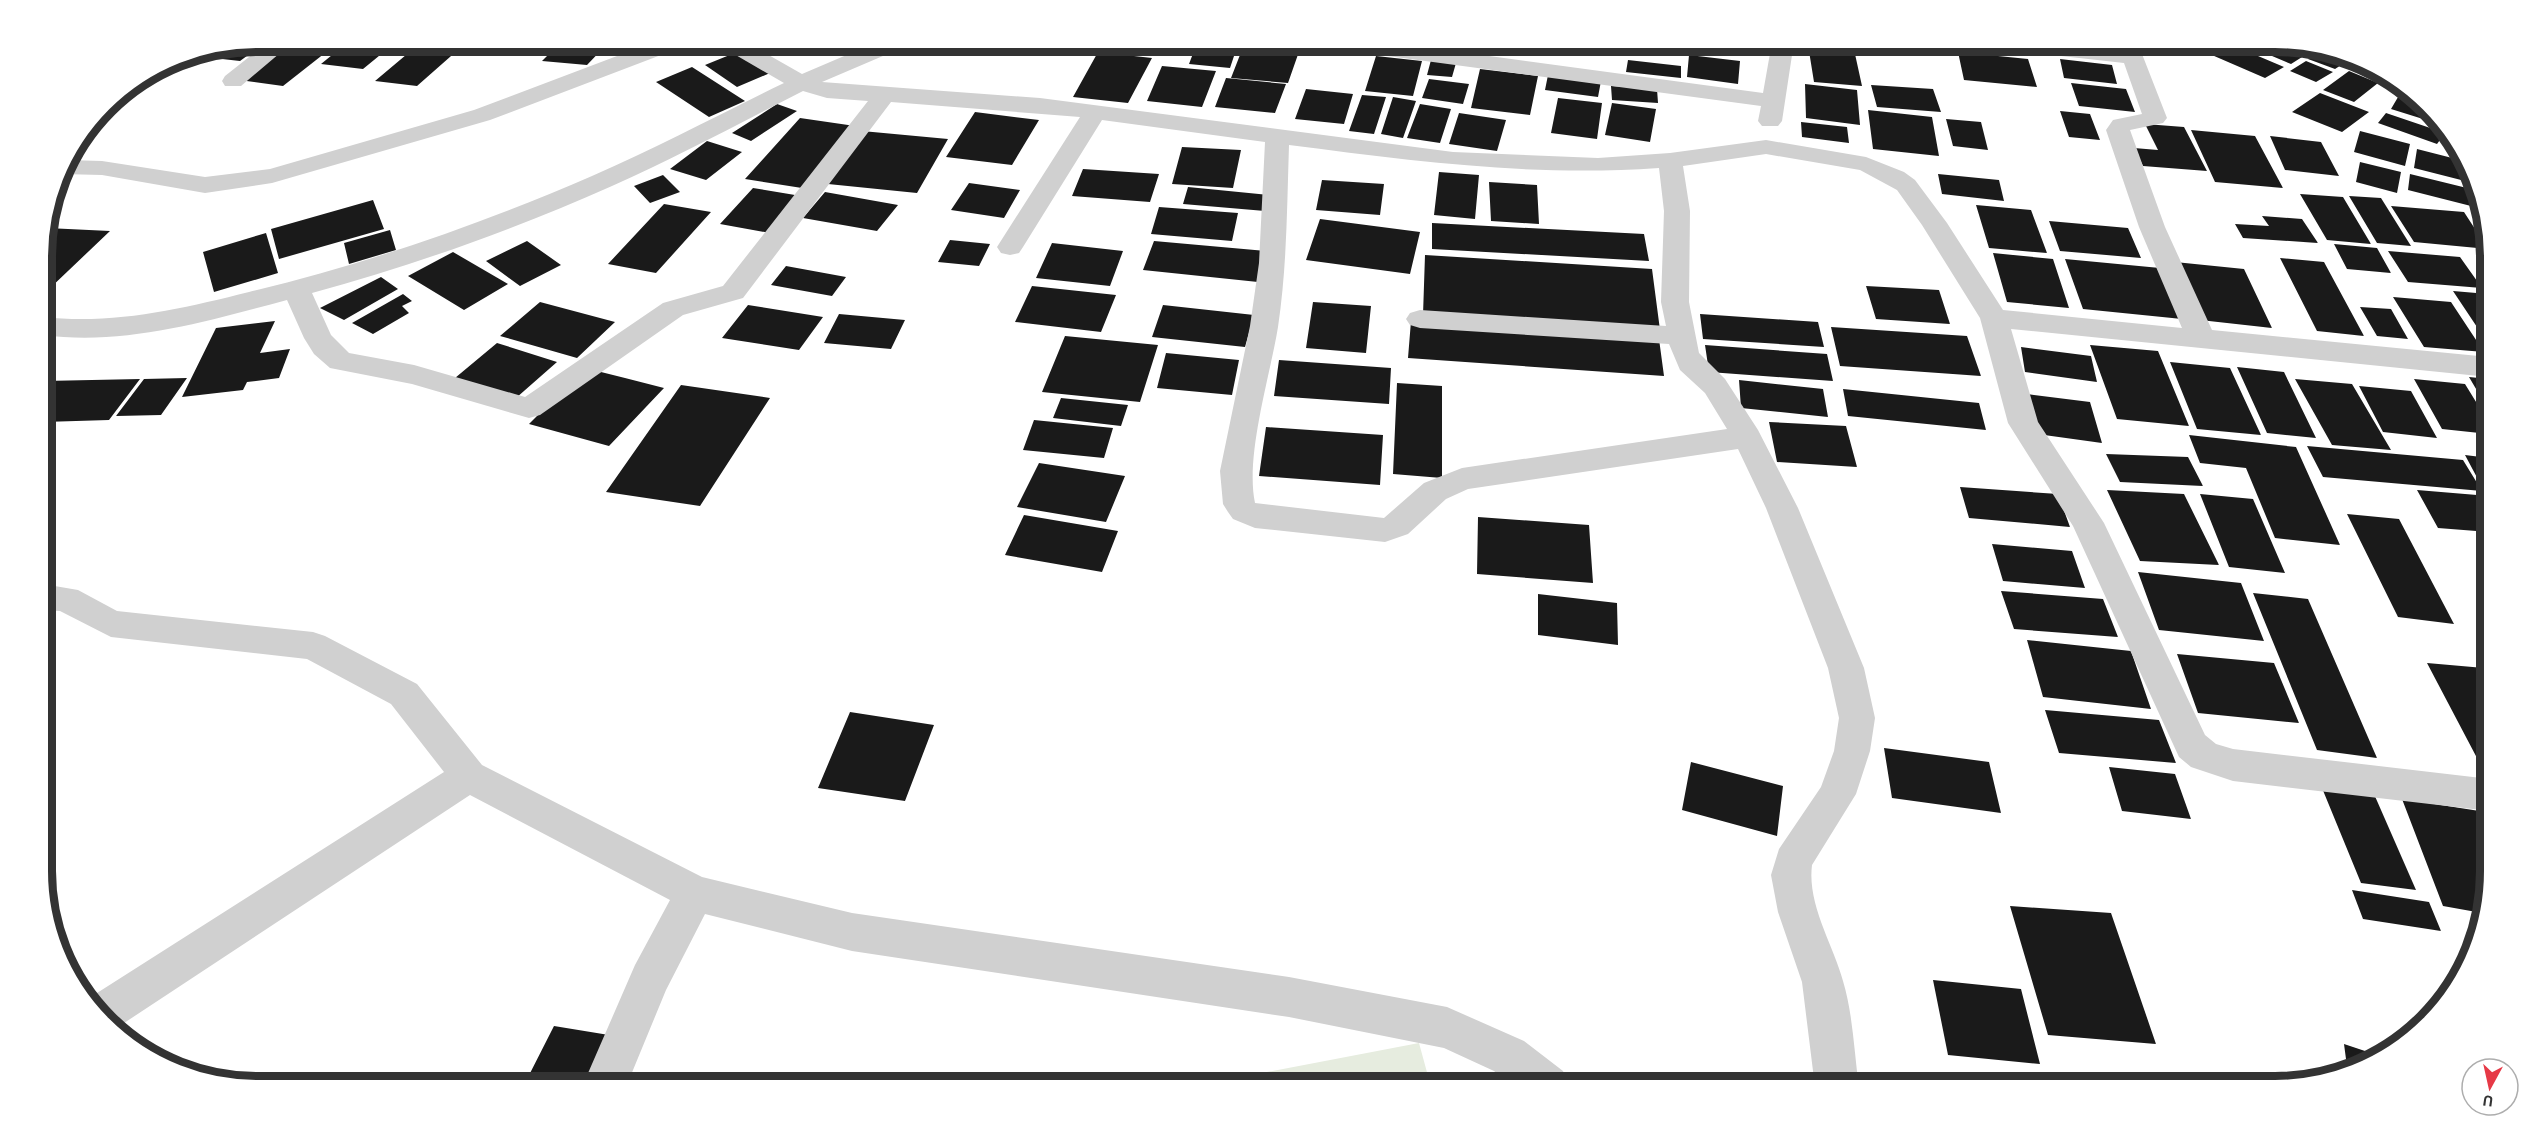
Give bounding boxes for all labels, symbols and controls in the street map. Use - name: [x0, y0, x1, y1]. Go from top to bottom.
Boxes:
- north arrow: [2460, 1057, 2520, 1117]
- text: U: [2482, 1092, 2494, 1109]

